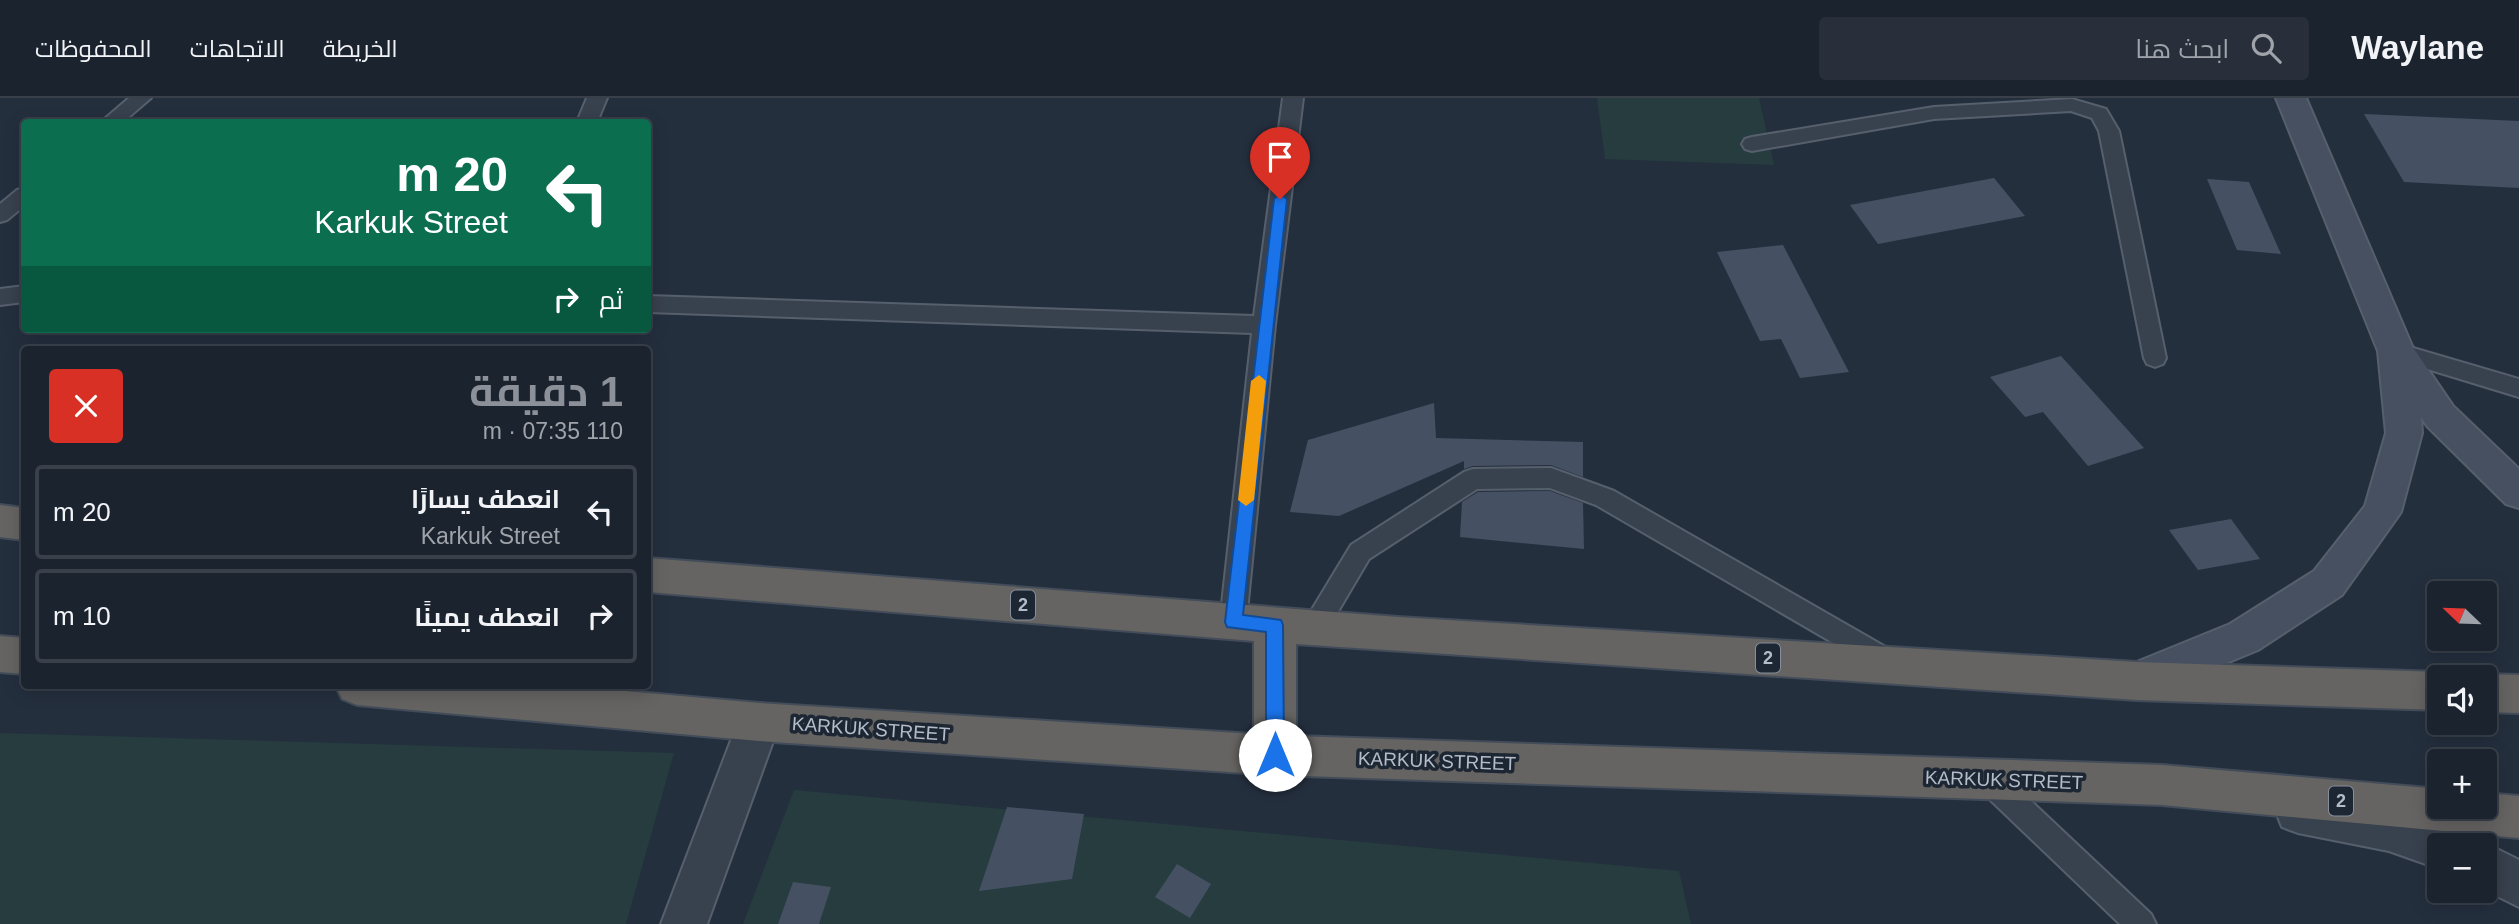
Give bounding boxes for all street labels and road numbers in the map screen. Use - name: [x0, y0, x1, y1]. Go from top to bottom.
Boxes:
- road number: 2: [1011, 590, 1035, 620]
- road number: 2: [1756, 644, 1780, 672]
- street label: KARKUK STREET: [791, 713, 951, 745]
- street label: KARKUK STREET: [1357, 748, 1517, 774]
- street label: KARKUK STREET: [1924, 767, 2084, 793]
- road number: 2: [2329, 786, 2353, 816]

